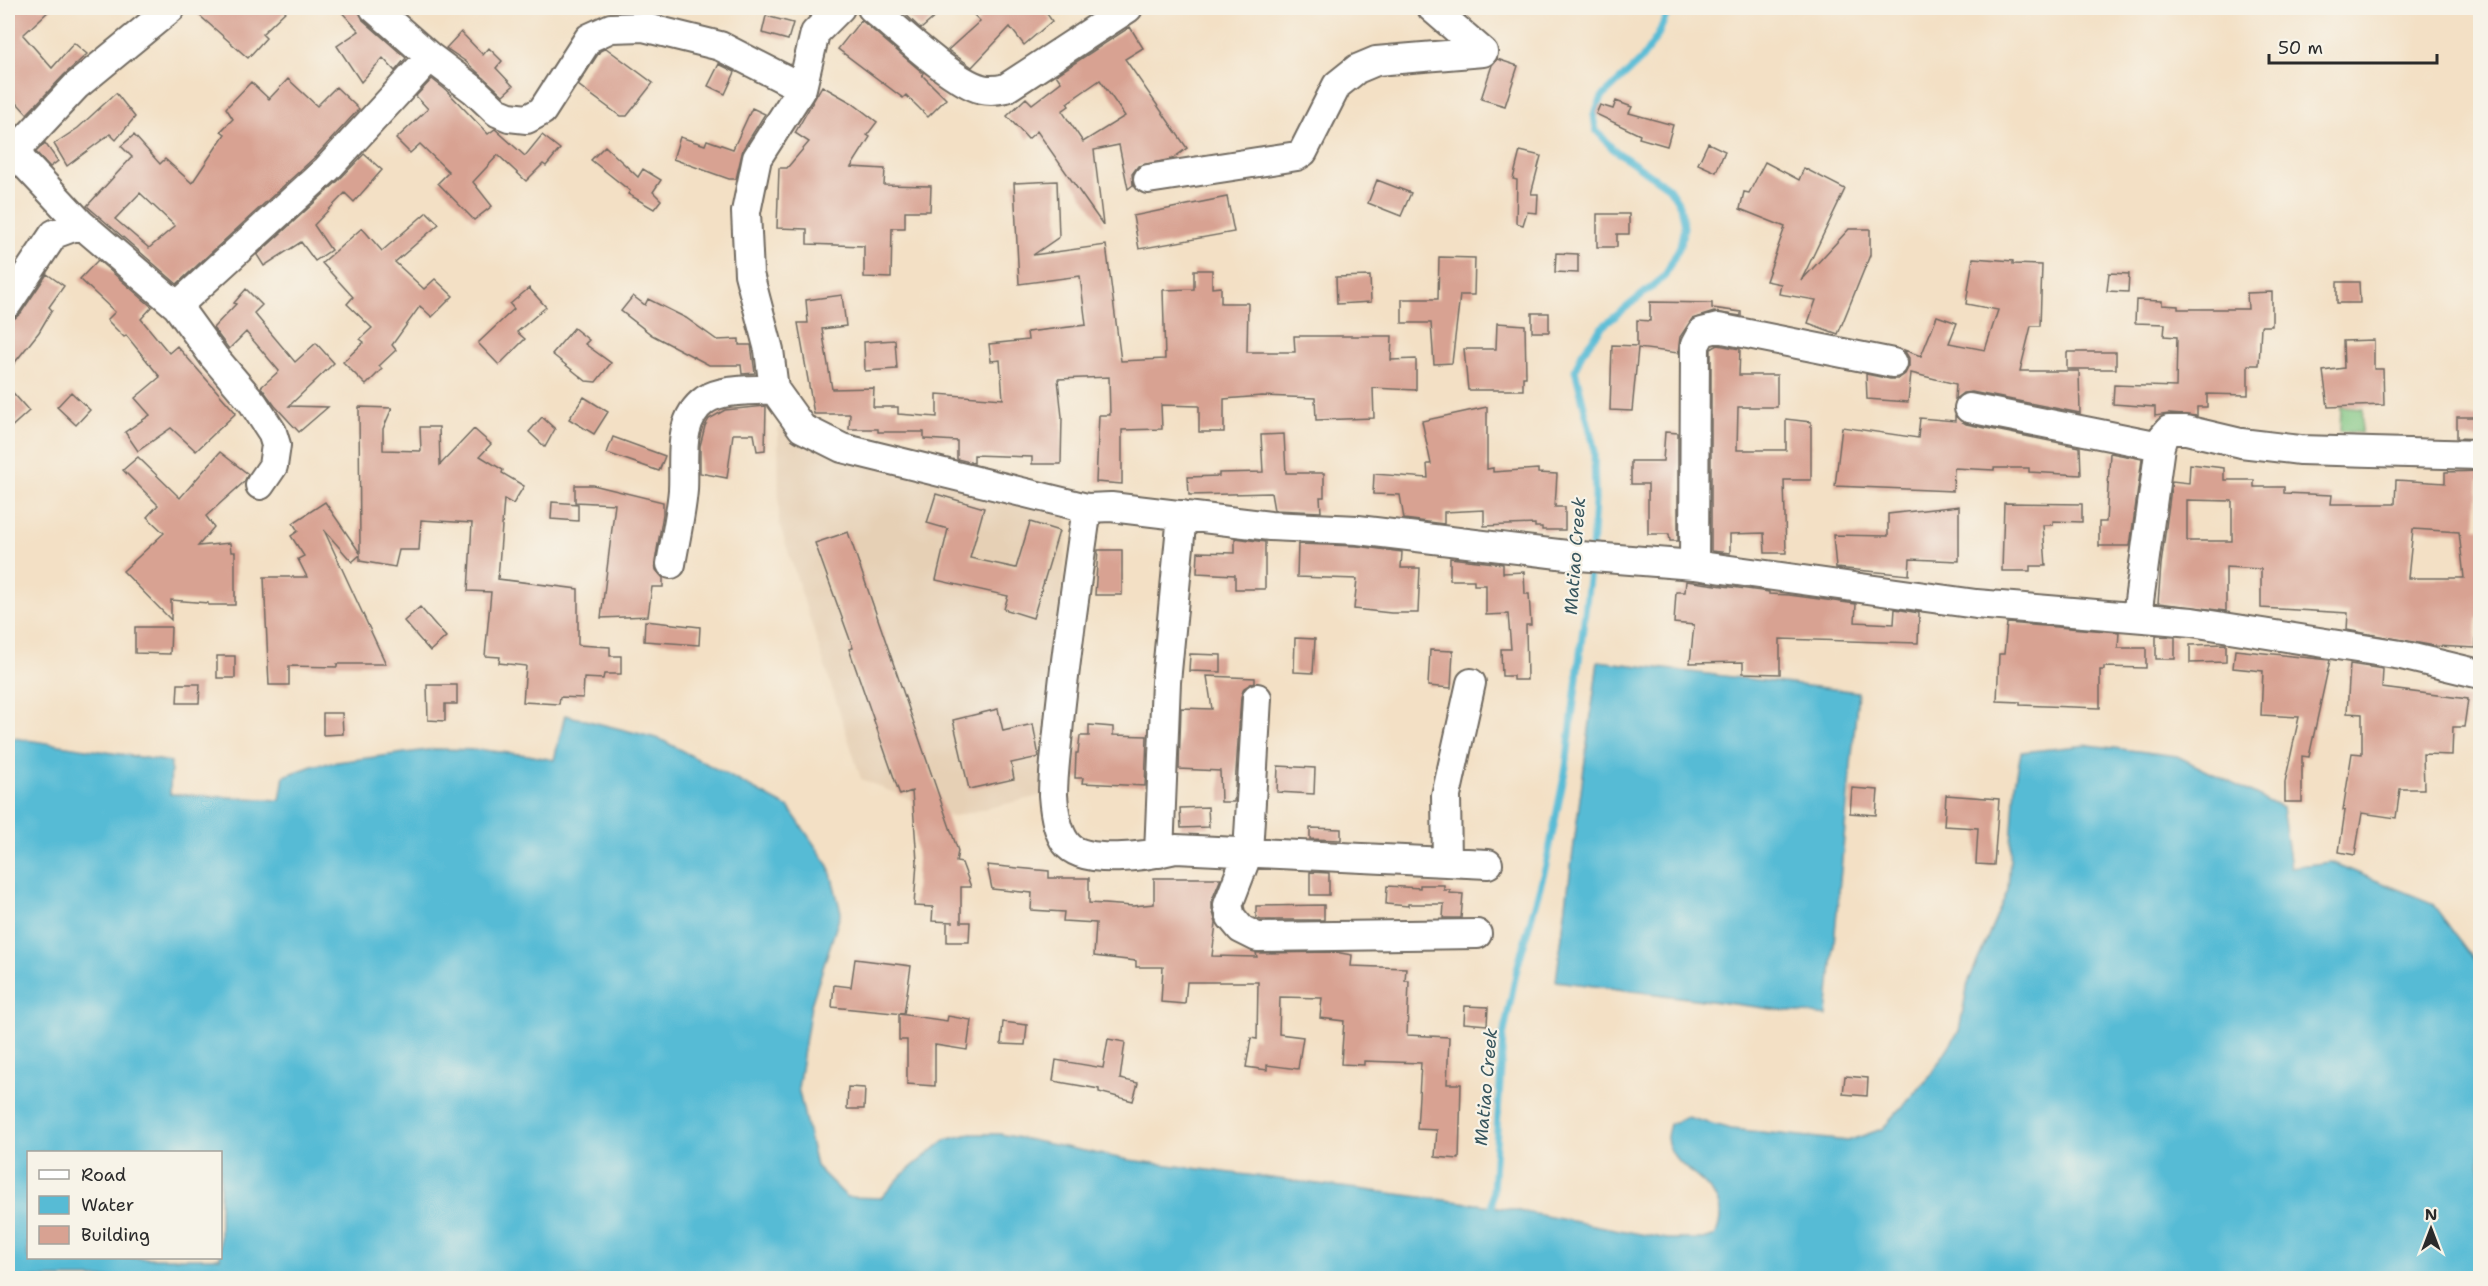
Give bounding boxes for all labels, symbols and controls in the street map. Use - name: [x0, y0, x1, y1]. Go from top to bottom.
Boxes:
- scale bar: [2269, 27, 2437, 65]
- text: 50 m: [2278, 36, 2323, 60]
- water label: Matiao Creek: [1559, 496, 1591, 616]
- water label: Matiao Creek: [1469, 1026, 1503, 1147]
- legend: [27, 1151, 222, 1259]
- text: Road: [81, 1163, 126, 1187]
- text: Water: [81, 1193, 134, 1217]
- north arrow: [2401, 1199, 2461, 1259]
- text: N: [2425, 1204, 2437, 1225]
- text: Building: [81, 1223, 150, 1247]

